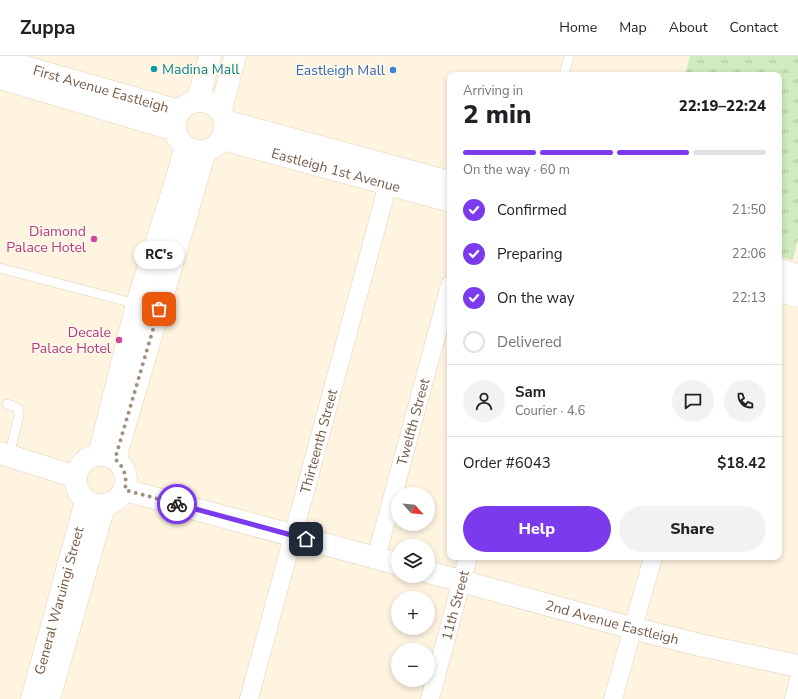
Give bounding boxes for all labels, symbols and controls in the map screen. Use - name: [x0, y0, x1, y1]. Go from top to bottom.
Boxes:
- text: Zuppa: [20, 15, 76, 41]
- text: Home: [559, 18, 597, 37]
- text: Map: [619, 18, 647, 37]
- text: About: [669, 18, 708, 37]
- text: Contact: [730, 18, 778, 37]
- street label: First Avenue Eastleigh: [31, 60, 171, 117]
- place label: Madina Mall: [162, 60, 240, 79]
- place label: Eastleigh Mall: [296, 61, 386, 80]
- marker: Madina Mall: [149, 64, 159, 74]
- marker: Eastleigh Mall: [388, 65, 398, 75]
- text: Arriving in: [463, 82, 523, 100]
- text: 22:19–22:24: [679, 96, 766, 116]
- text: 2 min: [463, 97, 531, 132]
- street label: Eastleigh 1st Avenue: [269, 143, 402, 197]
- text: On the way · 60 m: [463, 161, 570, 179]
- icon: check: [463, 199, 485, 221]
- text: Confirmed: [497, 200, 567, 220]
- text: 21:50: [732, 201, 766, 219]
- place label: Diamond Palace Hotel: [6, 222, 87, 257]
- marker: Diamond Palace Hotel: [89, 234, 99, 244]
- callout: RC's: [134, 241, 184, 269]
- icon: check: [463, 243, 485, 265]
- text: Preparing: [497, 244, 562, 264]
- text: 22:06: [732, 245, 766, 263]
- text: RC's: [145, 246, 173, 264]
- icon: check: [463, 287, 485, 309]
- text: On the way: [497, 288, 575, 308]
- text: 22:13: [732, 289, 766, 307]
- pin: [142, 292, 176, 326]
- icon: bag: [148, 298, 170, 320]
- place label: Decale Palace Hotel: [31, 323, 112, 358]
- text: Delivered: [497, 332, 562, 352]
- marker: Decale Palace Hotel: [114, 335, 124, 345]
- street label: Twelfth Street: [392, 376, 434, 468]
- button: person: [463, 380, 505, 422]
- button: chat: [672, 380, 714, 422]
- button: phone: [724, 380, 766, 422]
- text: Sam: [515, 382, 546, 402]
- street label: Thirteenth Street: [295, 387, 342, 496]
- text: Courier · 4.6: [515, 402, 585, 420]
- text: Order #6043: [463, 453, 551, 473]
- text: $18.42: [717, 453, 766, 473]
- courier: [157, 484, 197, 524]
- north arrow: [391, 487, 435, 531]
- map controls: [391, 487, 435, 687]
- icon: bike: [166, 493, 188, 515]
- button: Help: [463, 506, 611, 552]
- button: Share: [619, 506, 766, 552]
- pin: [289, 522, 323, 556]
- street label: General Waruingi Street: [30, 524, 88, 677]
- icon: home: [295, 528, 317, 550]
- button: layers: [391, 539, 435, 583]
- street label: 11th Street: [437, 568, 474, 642]
- button: +: [391, 591, 435, 635]
- street label: 2nd Avenue Eastleigh: [543, 595, 681, 649]
- button: −: [391, 643, 435, 687]

